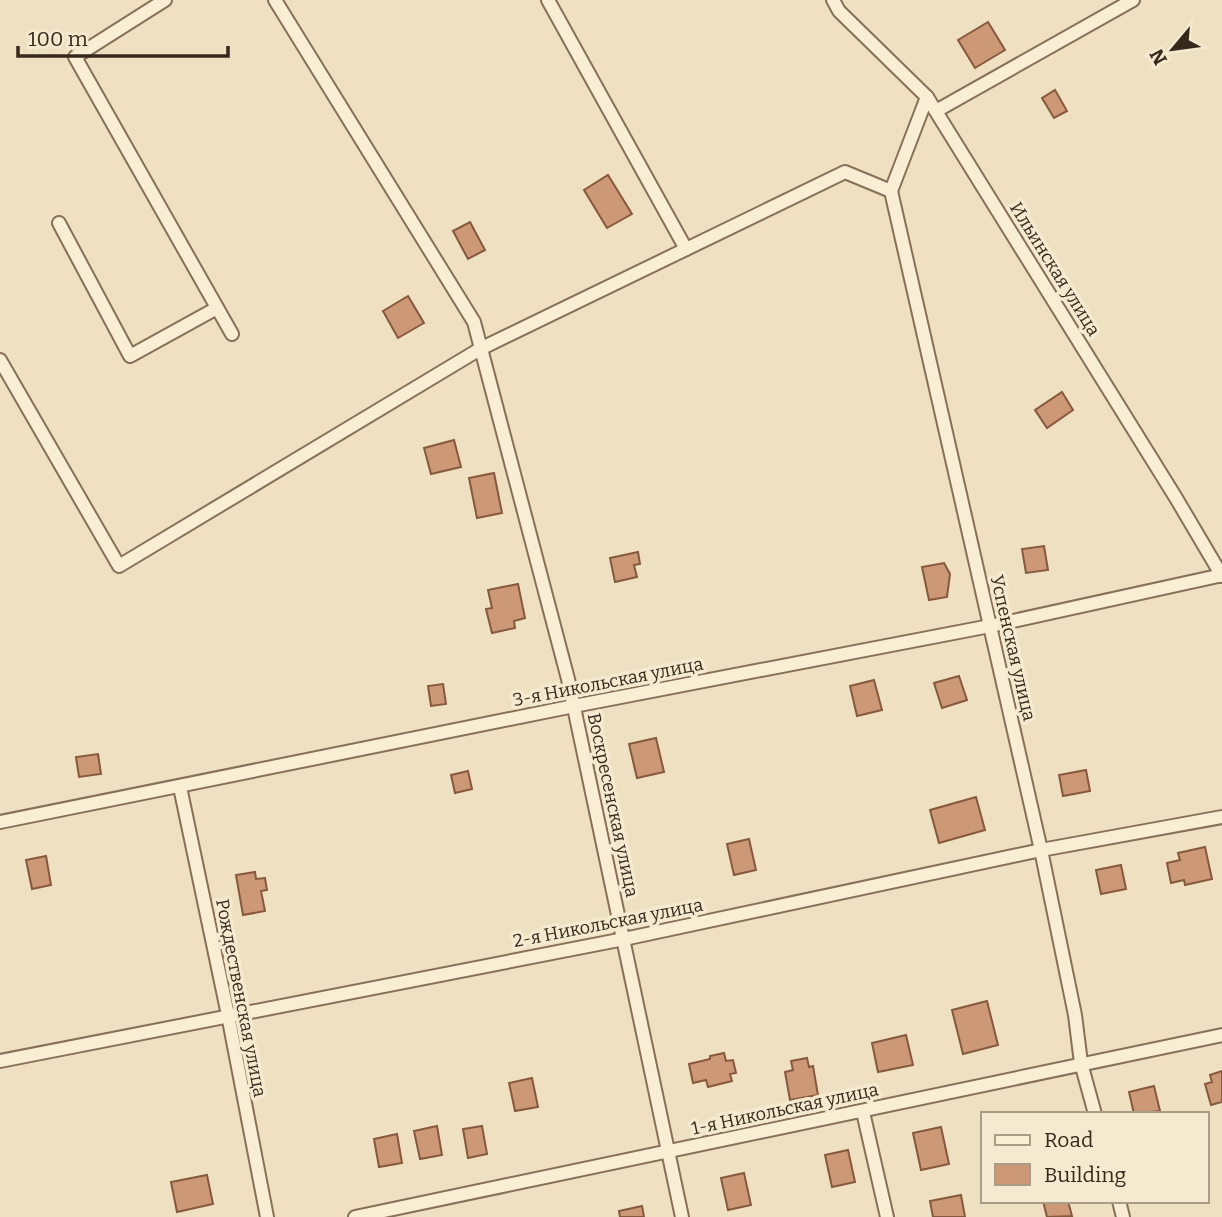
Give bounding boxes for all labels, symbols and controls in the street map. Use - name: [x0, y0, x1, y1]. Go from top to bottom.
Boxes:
- scale bar: [18, 14, 228, 58]
- north arrow: [1138, 14, 1208, 84]
- text: 100 m: [28, 26, 88, 52]
- text: N: [1145, 45, 1172, 69]
- street label: Ильинская улица: [1005, 198, 1105, 340]
- street label: Успенская улица: [986, 573, 1041, 723]
- street label: 3-я Никольская улица: [511, 653, 705, 711]
- street label: Воскресенская улица: [583, 711, 643, 899]
- street label: 2-я Никольская улица: [511, 894, 705, 952]
- street label: Рождественская улица: [211, 897, 271, 1099]
- street label: 1-я Никольская улица: [690, 1078, 881, 1140]
- legend: [981, 1112, 1208, 1203]
- text: Road: [1044, 1127, 1093, 1153]
- text: Building: [1044, 1162, 1127, 1188]

